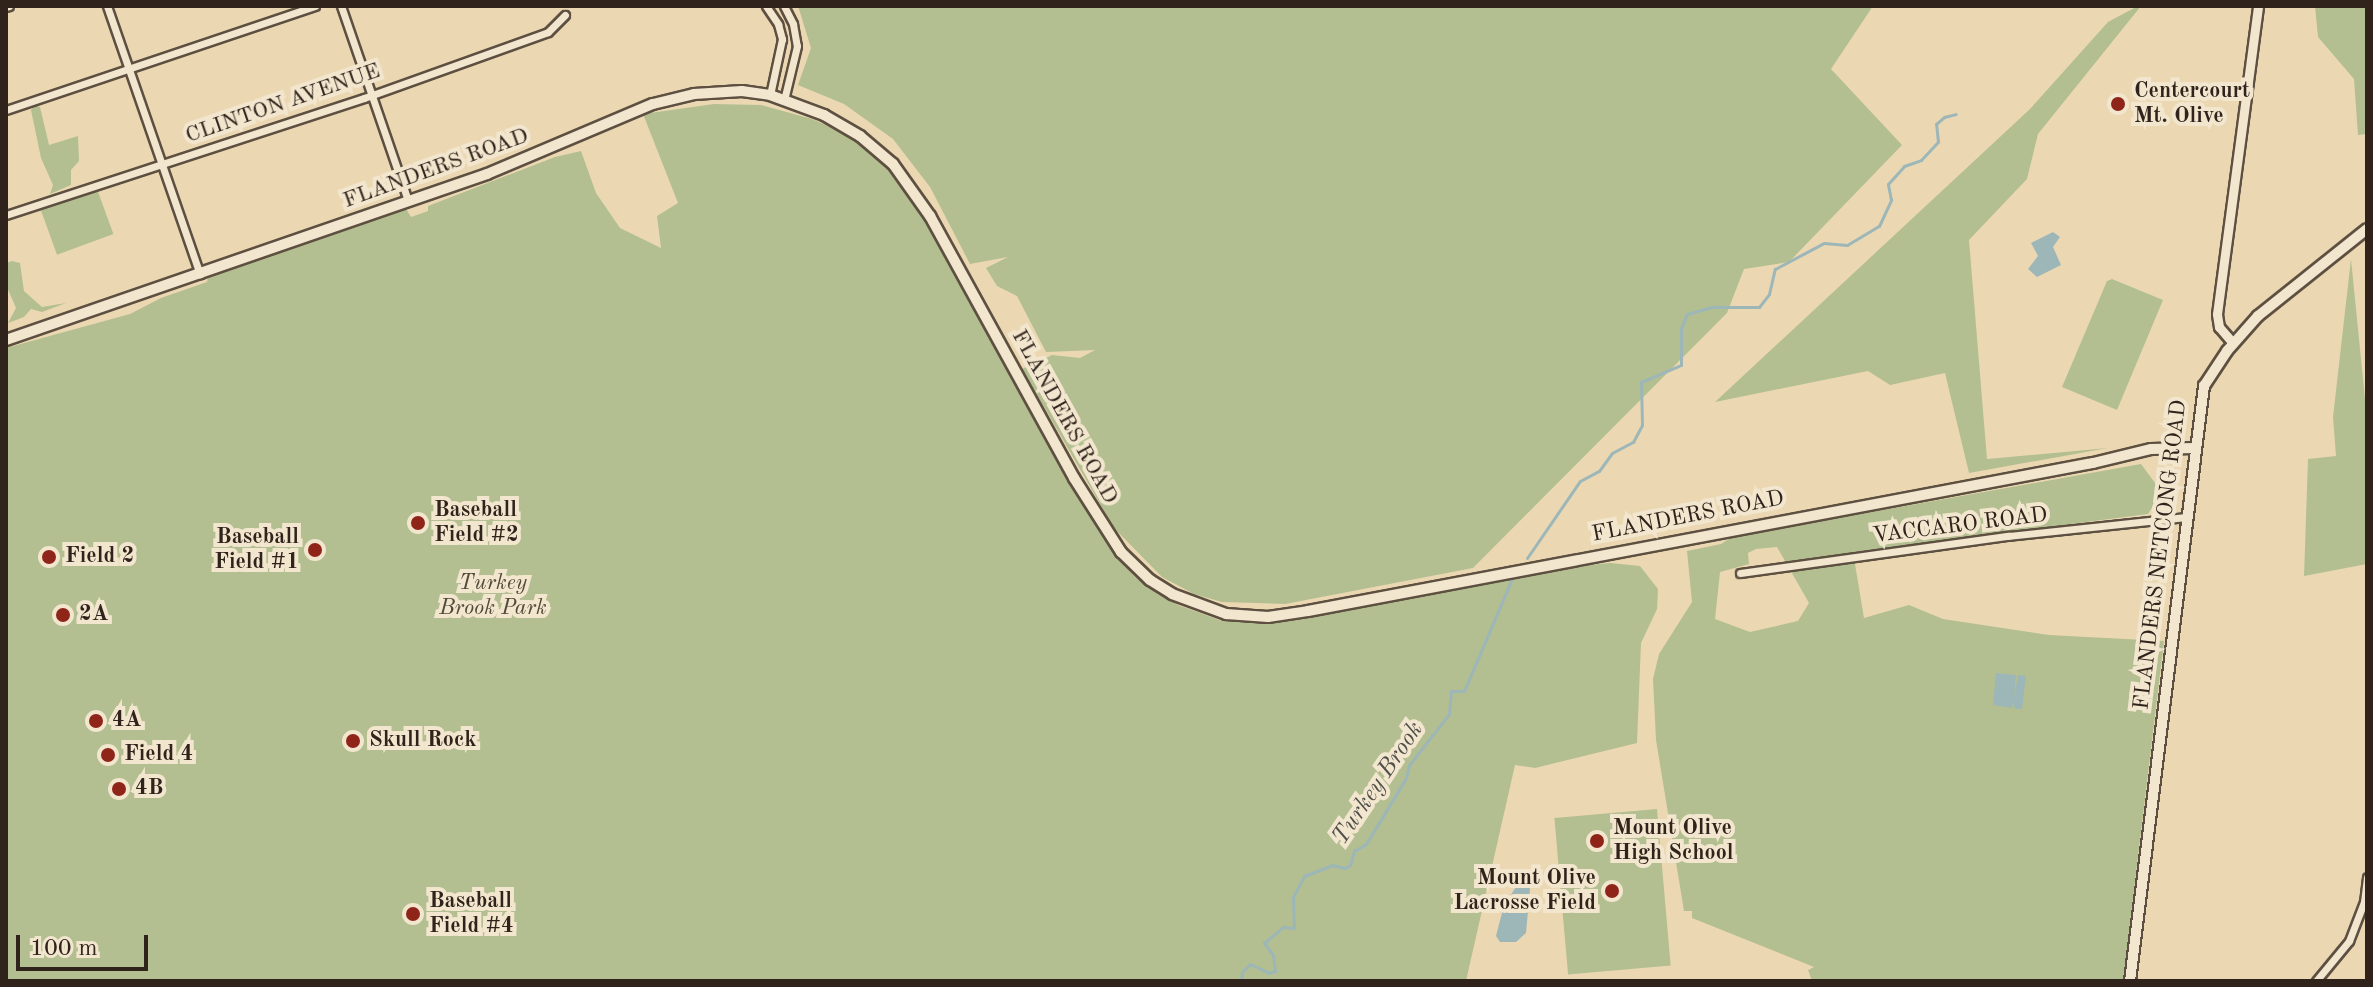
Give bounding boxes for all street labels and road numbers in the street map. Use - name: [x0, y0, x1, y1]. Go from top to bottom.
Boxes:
- street label: CLINTON AVENUE: [182, 58, 384, 150]
- street label: FLANDERS ROAD: [340, 123, 532, 215]
- street label: FLANDERS ROAD: [1005, 325, 1123, 509]
- street label: FLANDERS NETCONG ROAD: [2129, 399, 2193, 711]
- street label: FLANDERS ROAD: [1590, 485, 1786, 549]
- street label: VACCARO ROAD: [1871, 502, 2049, 550]

